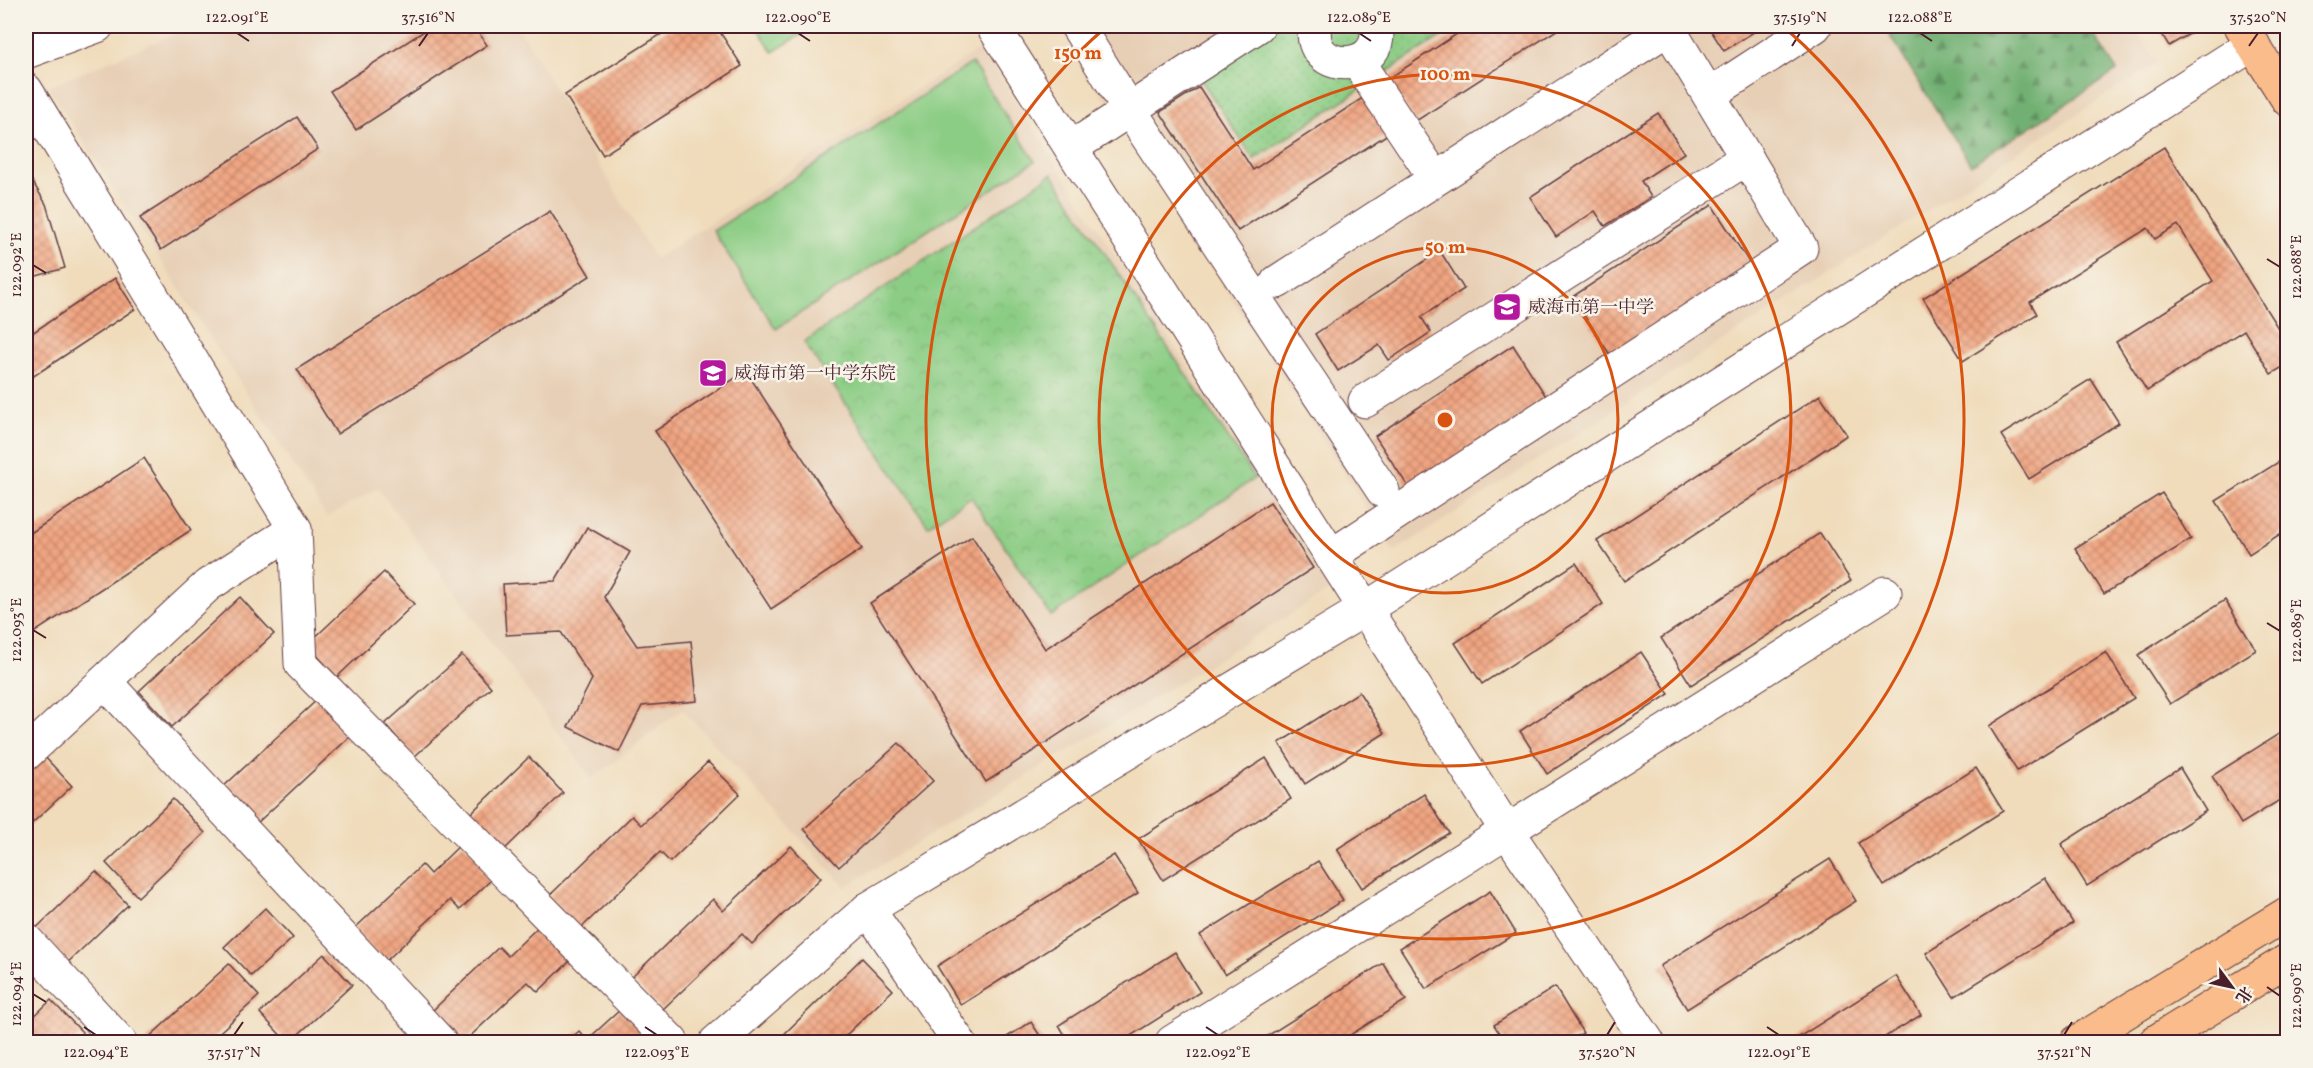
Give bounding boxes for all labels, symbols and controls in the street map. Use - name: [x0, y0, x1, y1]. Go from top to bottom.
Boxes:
- text: 122.091°E: [206, 8, 268, 29]
- text: 37.516°N: [401, 8, 455, 29]
- text: 122.090°E: [765, 8, 831, 29]
- text: 122.089°E: [1327, 8, 1391, 29]
- text: 37.519°N: [1773, 8, 1827, 29]
- text: 122.088°E: [1888, 8, 1952, 29]
- text: 37.520°N: [2229, 8, 2287, 29]
- text: 150 m: [1054, 42, 1102, 67]
- text: 100 m: [1420, 63, 1470, 88]
- text: 122.092°E: [7, 233, 28, 297]
- text: 122.088°E: [2287, 235, 2308, 299]
- text: 50 m: [1425, 236, 1465, 261]
- school or university icon: 威海市第一中学: [1491, 291, 1523, 323]
- place label: 威海市第一中学: [1528, 296, 1654, 321]
- school or university icon: 威海市第一中学东院: [697, 357, 729, 389]
- place label: 威海市第一中学东院: [734, 362, 896, 387]
- centre of rings: [1435, 410, 1455, 430]
- text: 122.093°E: [7, 598, 28, 662]
- text: 122.089°E: [2287, 599, 2308, 663]
- north arrow: [2202, 957, 2262, 1017]
- text: 122.094°E: [7, 961, 28, 1027]
- text: 122.090°E: [2287, 963, 2308, 1029]
- text: 北: [2229, 981, 2256, 1007]
- text: 122.094°E: [63, 1043, 129, 1064]
- text: 37.517°N: [207, 1043, 261, 1064]
- text: 122.093°E: [625, 1043, 689, 1064]
- text: 122.092°E: [1186, 1043, 1250, 1064]
- text: 37.520°N: [1578, 1043, 1636, 1064]
- text: 122.091°E: [1748, 1043, 1810, 1064]
- text: 37.521°N: [2037, 1043, 2091, 1064]

